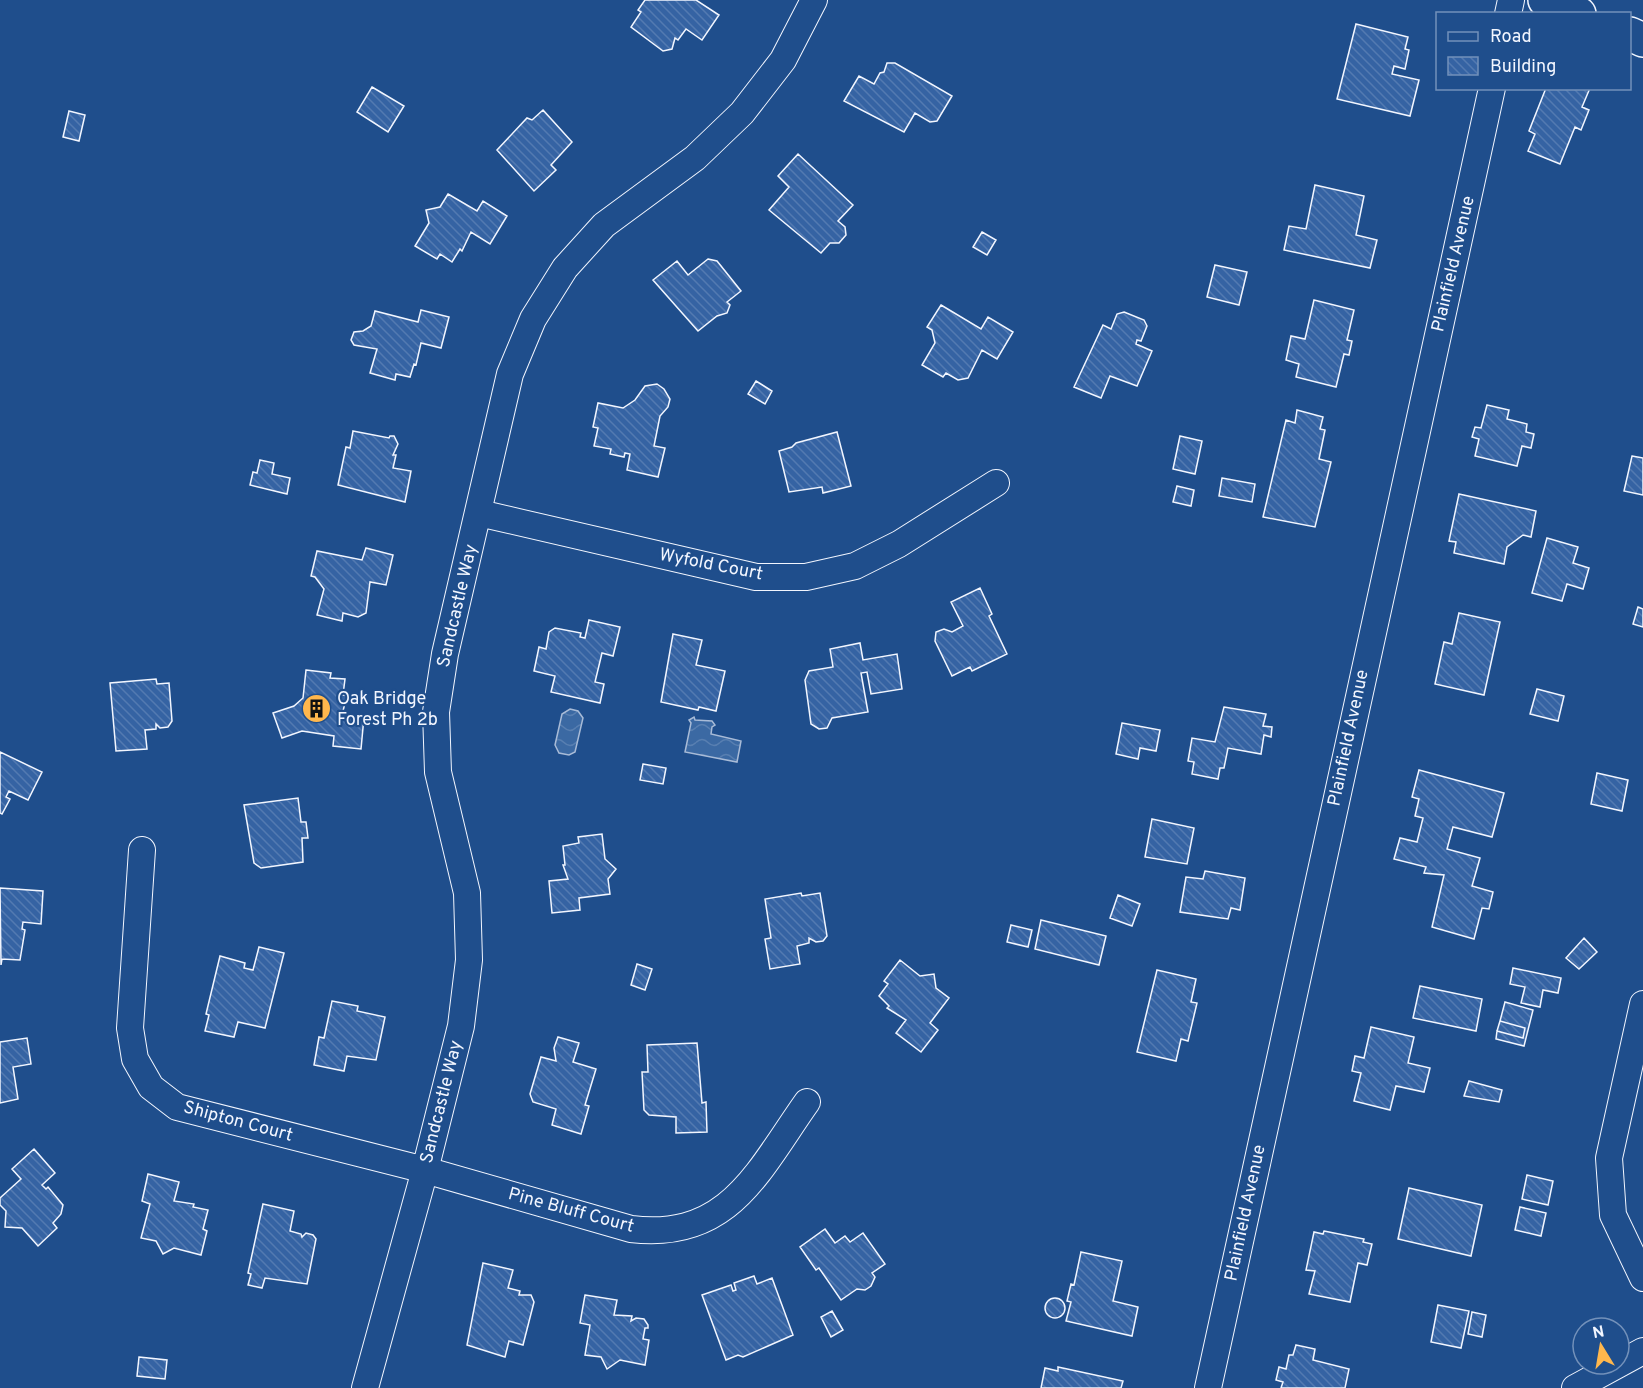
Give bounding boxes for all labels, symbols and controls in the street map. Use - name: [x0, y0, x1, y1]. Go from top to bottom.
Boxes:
- legend: [1436, 12, 1631, 90]
- text: Road: [1490, 26, 1532, 49]
- text: Building: [1490, 56, 1556, 79]
- street label: Plainfield Avenue: [1427, 194, 1481, 334]
- street label: Sandcastle Way: [433, 542, 483, 670]
- street label: Wyfold Court: [657, 544, 765, 586]
- street label: Plainfield Avenue: [1323, 668, 1375, 808]
- place label: Oak Bridge Forest Ph 2b: [337, 688, 438, 732]
- building icon: Oak Bridge Forest Ph 2b: [300, 693, 332, 725]
- street label: Sandcastle Way: [416, 1038, 468, 1166]
- street label: Shipton Court: [181, 1096, 295, 1148]
- street label: Plainfield Avenue: [1220, 1143, 1272, 1283]
- street label: Pine Bluff Court: [506, 1183, 636, 1239]
- north arrow: [1571, 1316, 1631, 1376]
- text: N: [1591, 1322, 1606, 1344]

